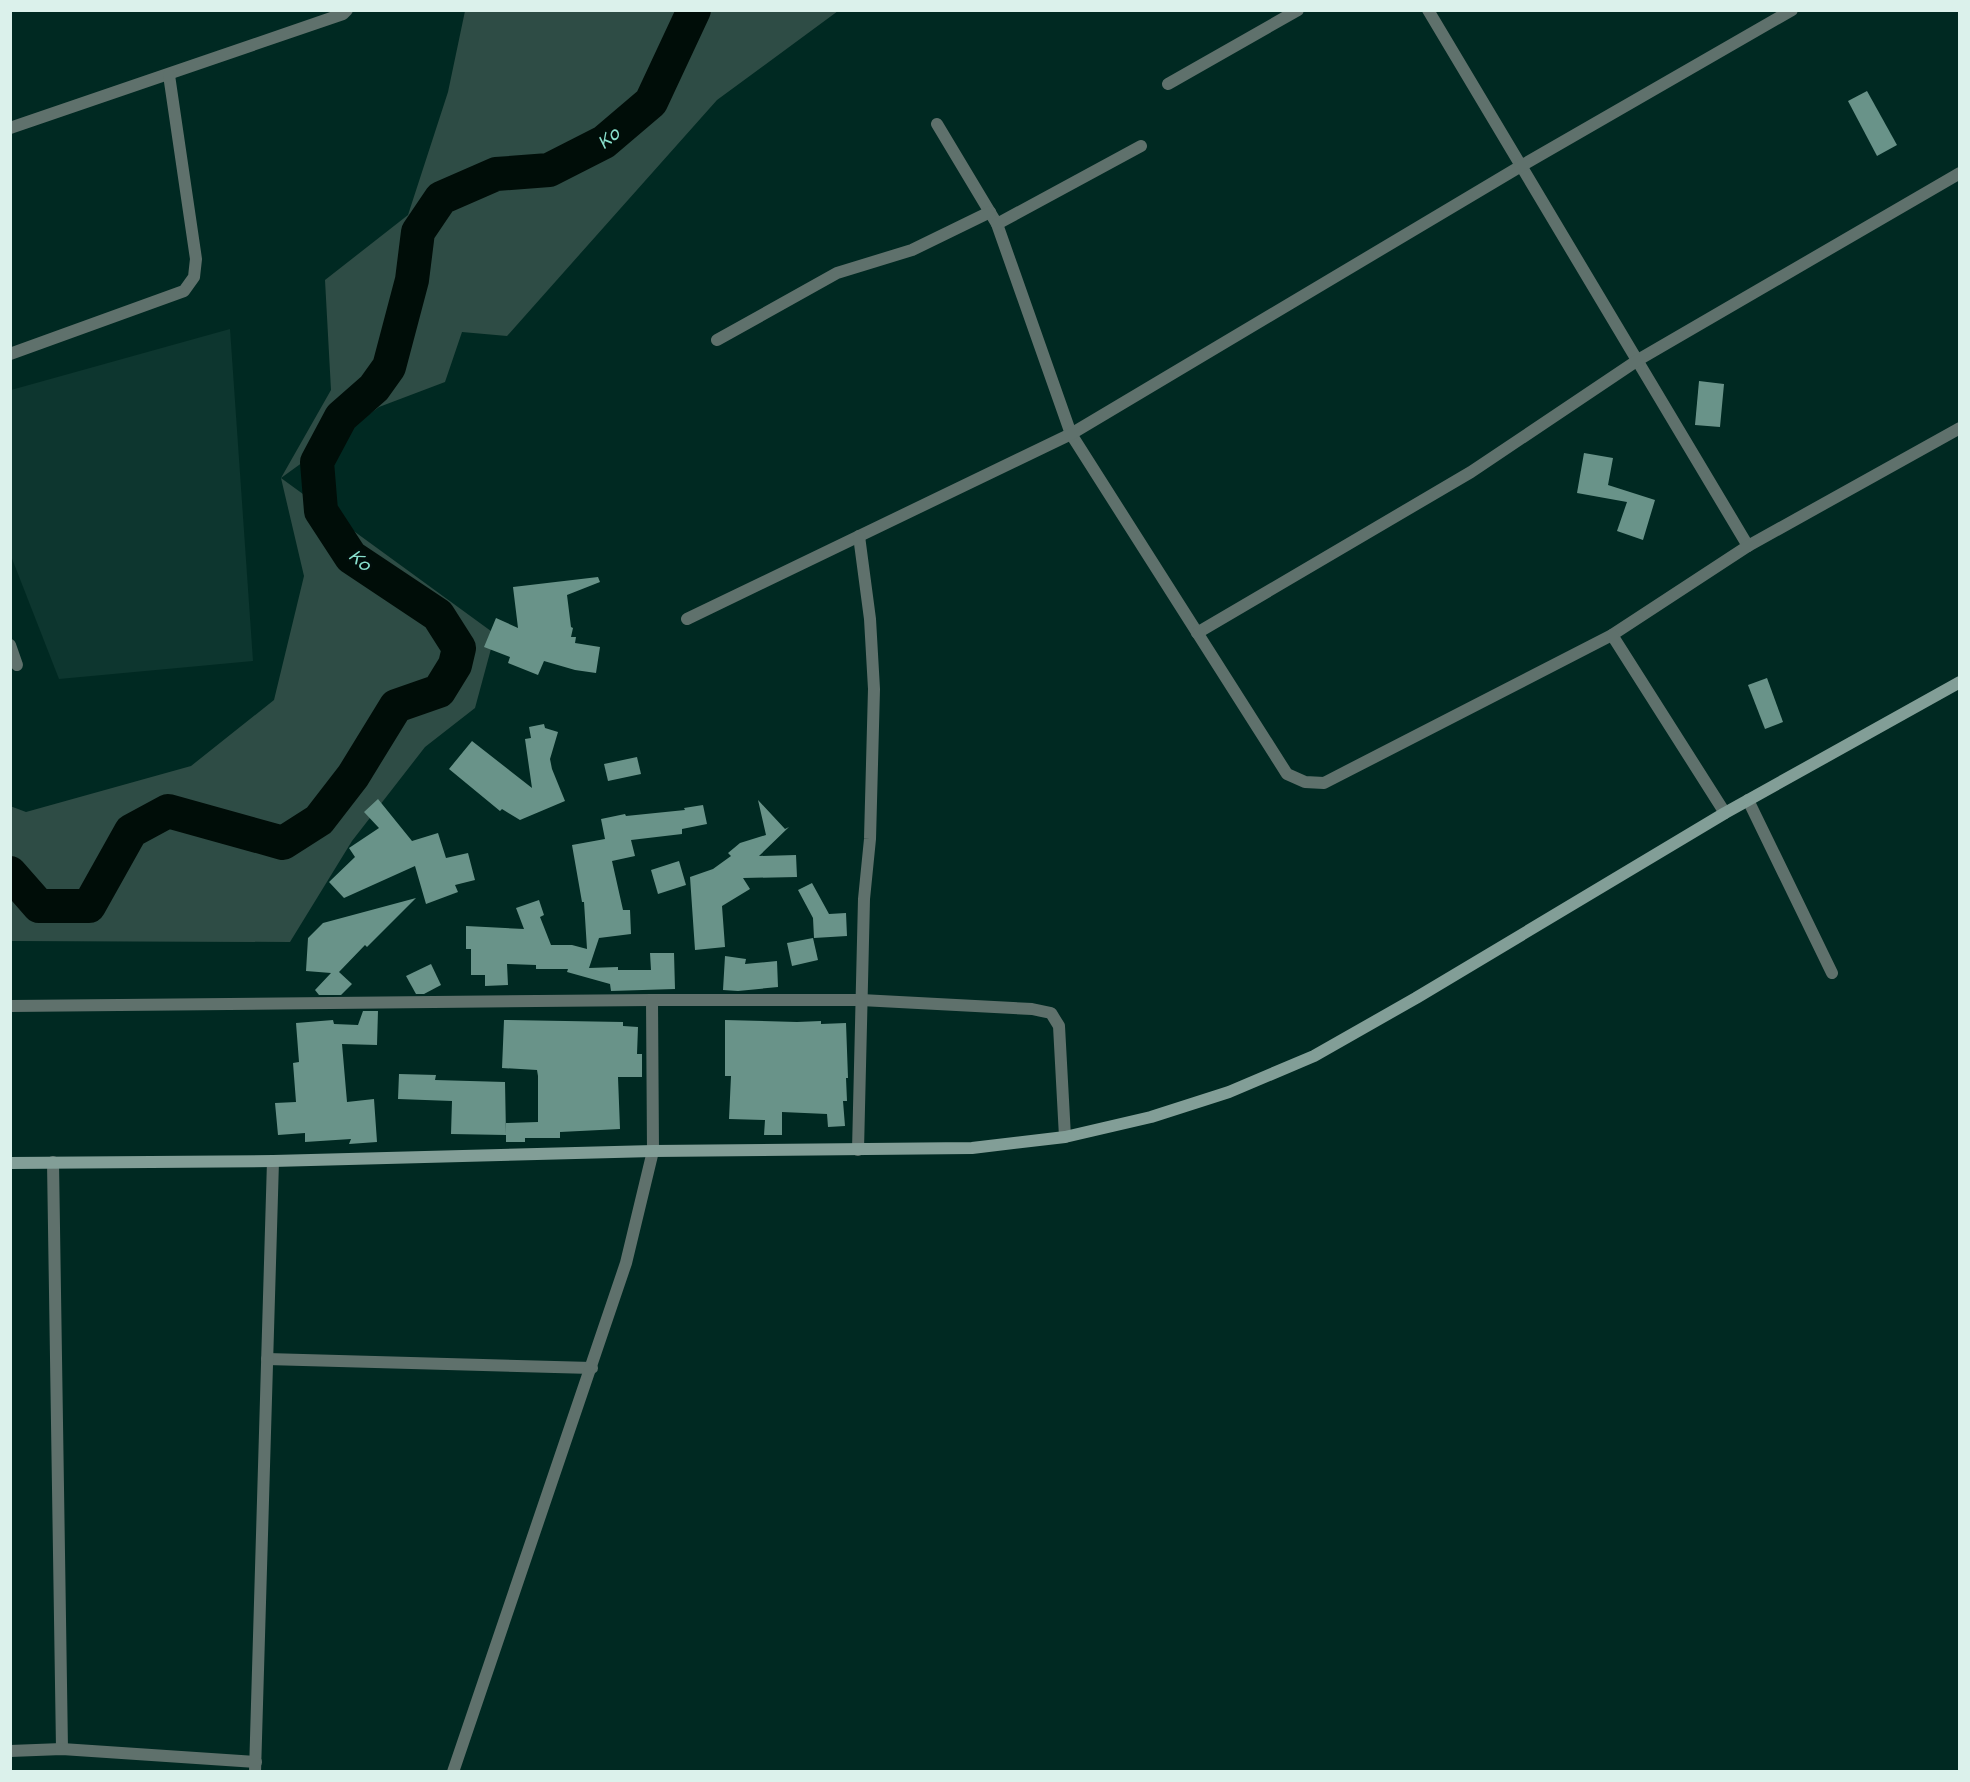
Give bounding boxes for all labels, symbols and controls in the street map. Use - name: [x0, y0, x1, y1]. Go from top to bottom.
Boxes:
- water label: Ko: [593, 122, 625, 154]
- water label: Ko: [344, 544, 377, 576]

